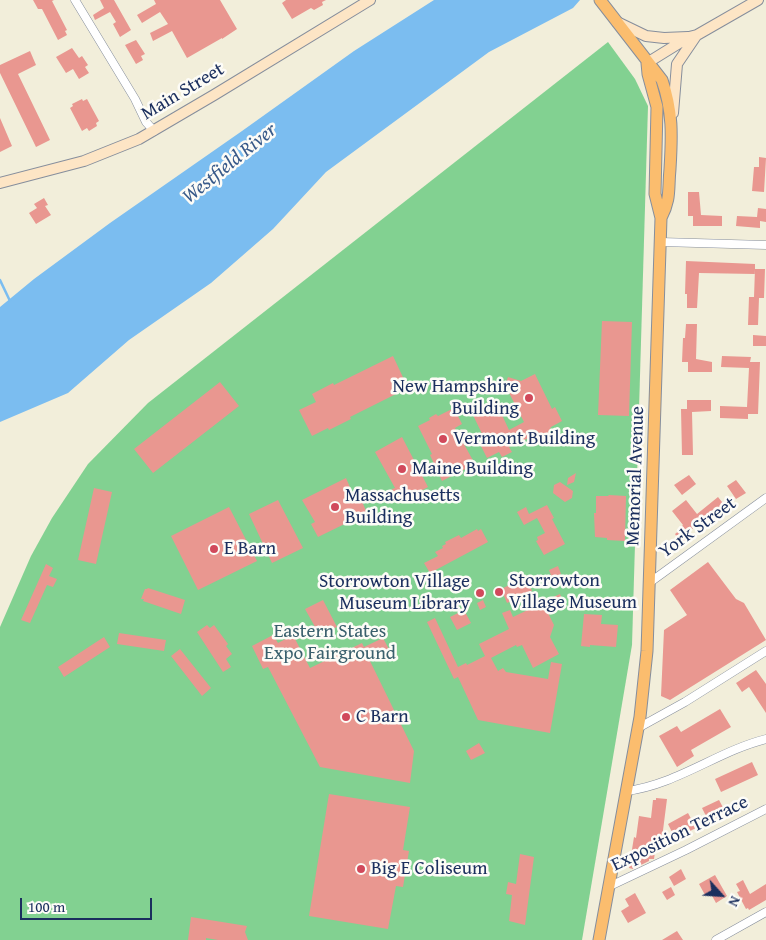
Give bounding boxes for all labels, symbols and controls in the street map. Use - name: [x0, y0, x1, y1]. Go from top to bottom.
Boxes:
- street label: Main Street: [137, 58, 229, 126]
- water label: Westfield River: [178, 119, 282, 209]
- place label: New Hampshire Building: [393, 376, 519, 420]
- marker: New Hampshire Building: [523, 392, 535, 404]
- street label: Memorial Avenue: [622, 406, 650, 546]
- place label: Vermont Building: [453, 428, 595, 450]
- marker: Vermont Building: [437, 433, 449, 445]
- place label: Maine Building: [412, 458, 533, 480]
- marker: Maine Building: [396, 463, 408, 475]
- place label: Massachusetts Building: [345, 485, 460, 529]
- street label: York Street: [655, 492, 741, 564]
- marker: Massachusetts Building: [329, 501, 341, 513]
- place label: E Barn: [224, 538, 276, 560]
- marker: E Barn: [208, 543, 220, 555]
- place label: Storrowton Village Museum: [509, 570, 637, 614]
- place label: Storrowton Village Museum Library: [319, 571, 470, 615]
- marker: Storrowton Village Museum: [493, 586, 505, 598]
- marker: Storrowton Village Museum Library: [474, 587, 486, 599]
- park label: Eastern States Expo Fairground: [264, 621, 396, 665]
- place label: C Barn: [356, 706, 409, 728]
- marker: C Barn: [340, 711, 352, 723]
- street label: Exposition Terrace: [608, 791, 752, 877]
- place label: Big E Coliseum: [371, 858, 487, 880]
- marker: Big E Coliseum: [355, 863, 367, 875]
- north arrow: [696, 870, 746, 920]
- scale bar: [22, 888, 155, 920]
- text: N: [723, 893, 746, 910]
- text: 100 m: [28, 896, 65, 917]

